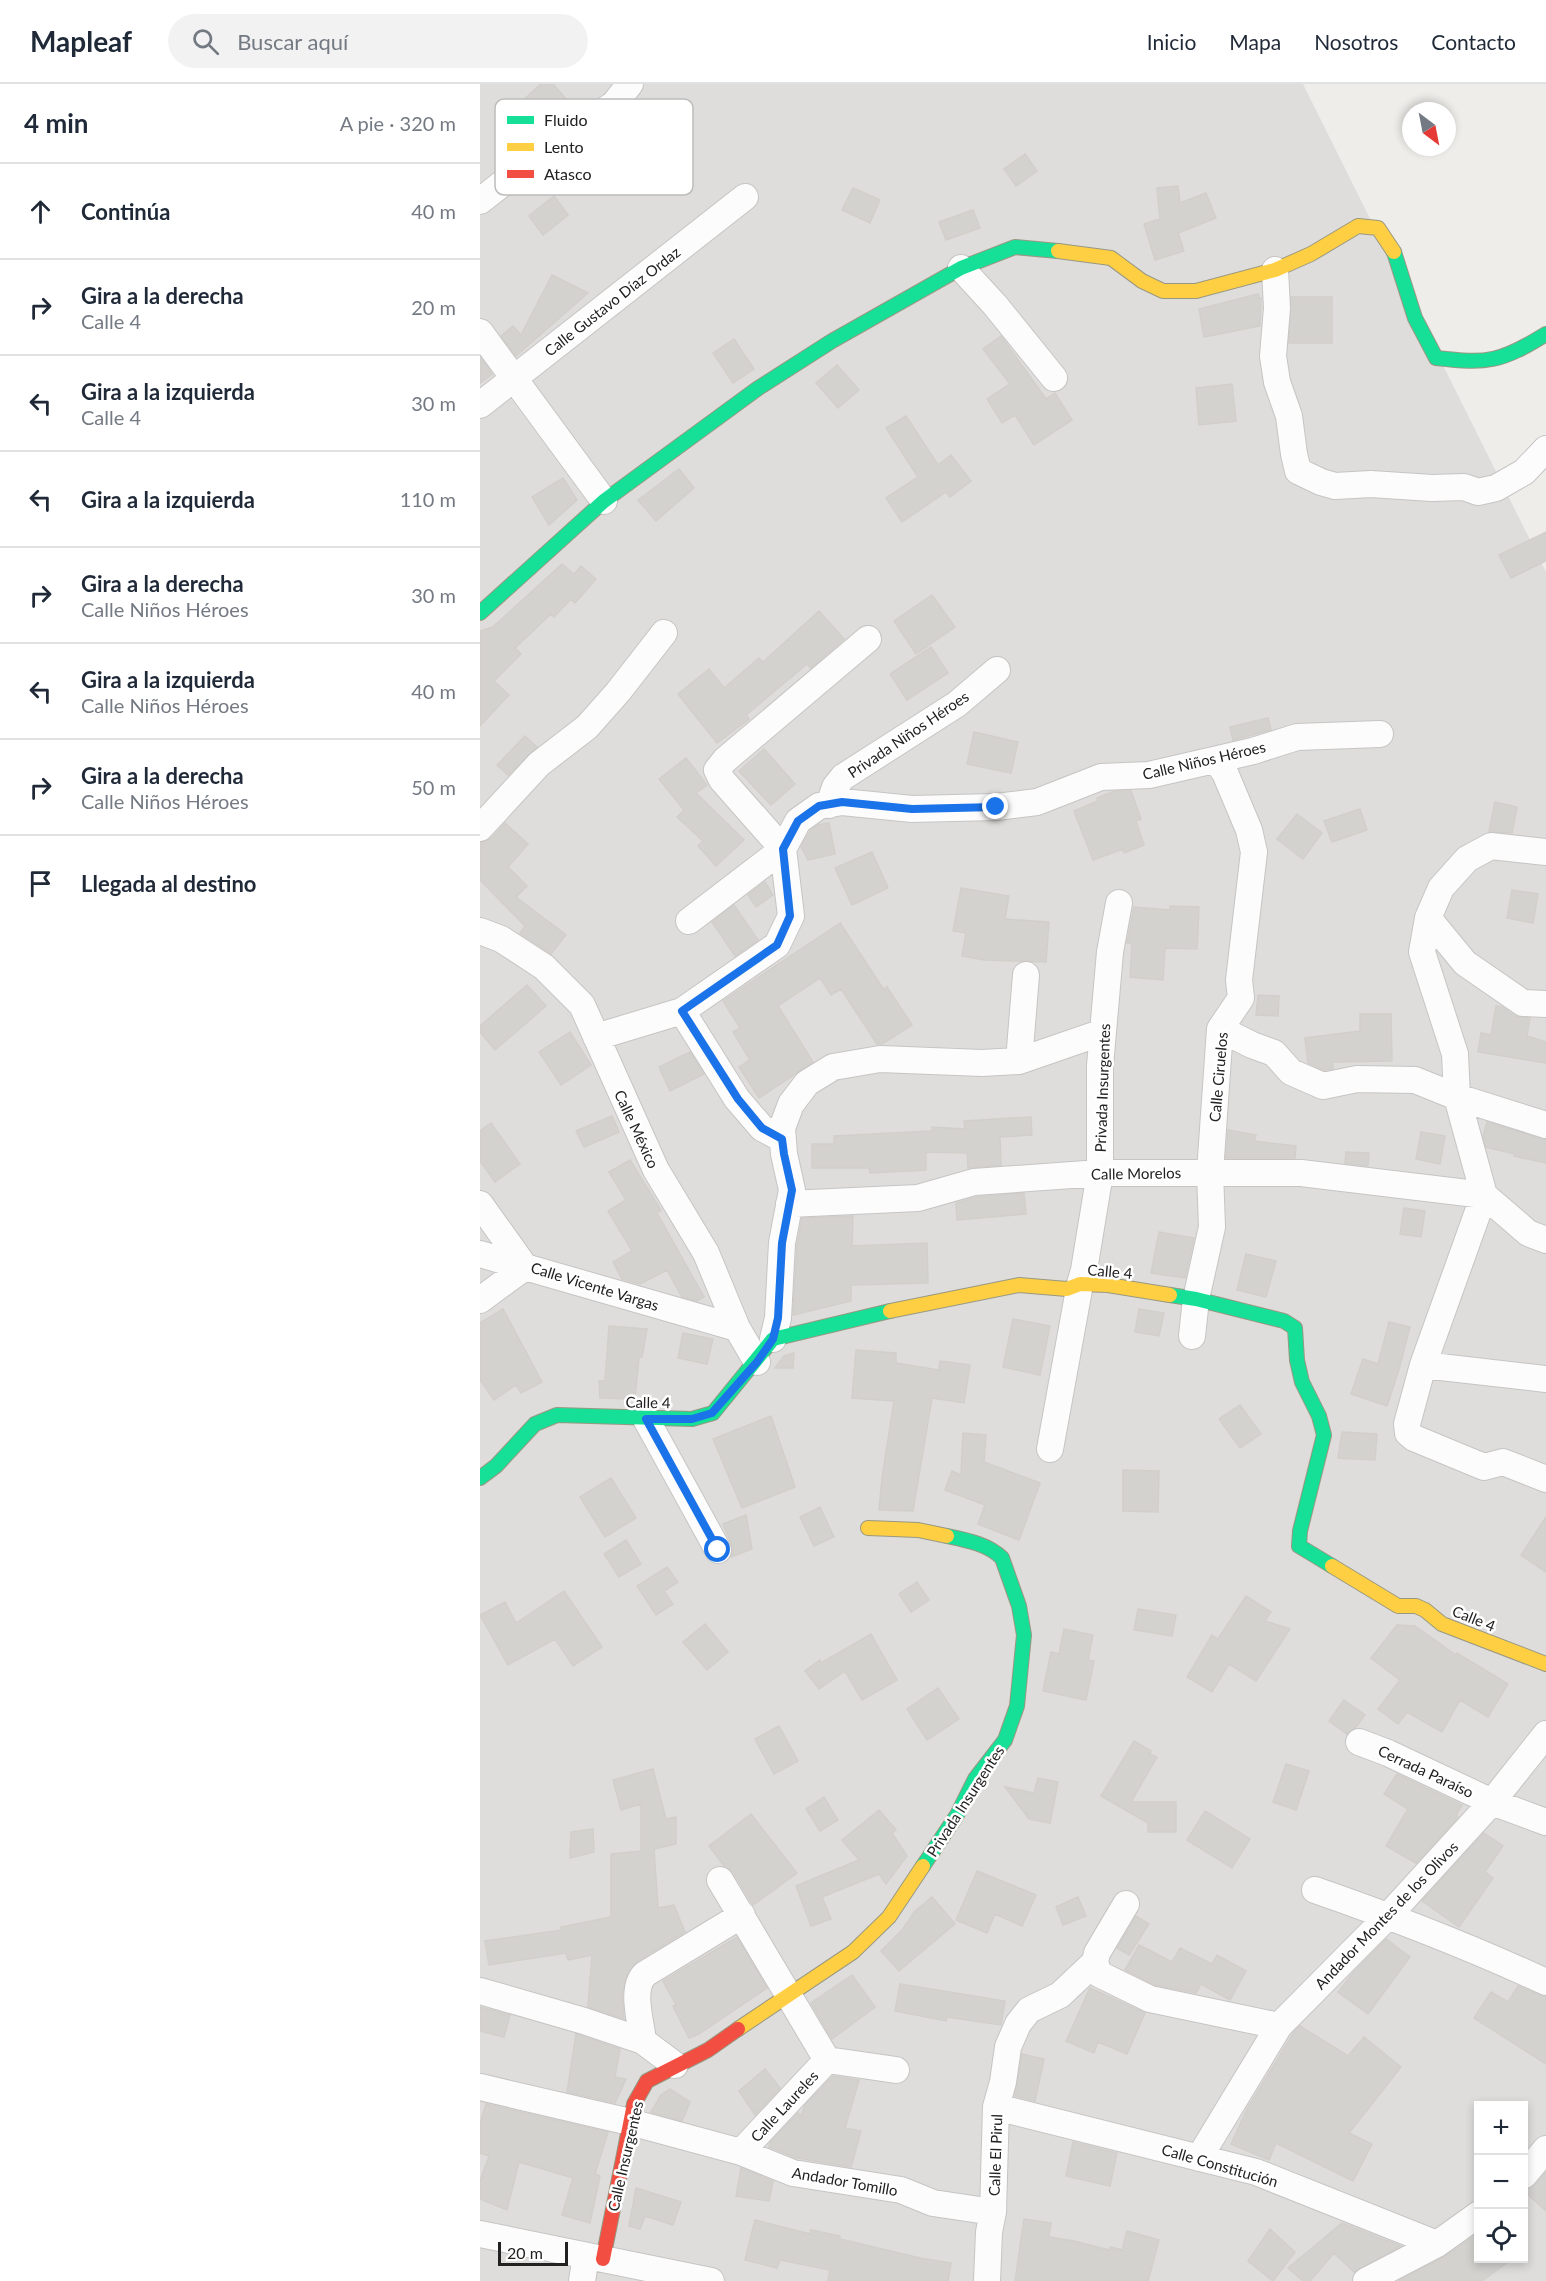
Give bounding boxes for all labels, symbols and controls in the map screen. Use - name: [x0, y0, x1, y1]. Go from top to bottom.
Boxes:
- search box: [168, 14, 588, 68]
- text: Mapleaf: [30, 24, 132, 58]
- icon: search: [189, 25, 222, 58]
- text: Buscar aquí: [237, 28, 348, 55]
- text: Inicio: [1147, 29, 1196, 54]
- text: Mapa: [1229, 29, 1281, 54]
- text: Nosotros: [1314, 29, 1398, 54]
- text: Contacto: [1431, 29, 1516, 54]
- legend: [495, 99, 693, 195]
- north arrow: [1402, 102, 1456, 156]
- text: 4 min: [24, 107, 88, 139]
- text: Fluido: [544, 110, 587, 129]
- text: A pie · 320 m: [340, 111, 456, 135]
- text: Lento: [544, 137, 584, 156]
- text: Atasco: [544, 164, 592, 183]
- icon: ahead: [24, 195, 57, 228]
- text: Continúa: [81, 198, 170, 225]
- text: 40 m: [411, 199, 456, 223]
- street label: Calle Gustavo Díaz Ordaz: [541, 242, 684, 360]
- text: Gira a la derecha: [81, 282, 244, 309]
- icon: right: [24, 291, 57, 324]
- text: 20 m: [411, 295, 456, 319]
- text: Calle 4: [81, 309, 141, 333]
- text: Gira a la izquierda: [81, 378, 255, 405]
- icon: left: [24, 387, 57, 420]
- text: 30 m: [411, 391, 456, 415]
- text: Calle 4: [81, 405, 141, 429]
- icon: left: [24, 483, 57, 516]
- text: Gira a la izquierda: [81, 486, 255, 513]
- text: 110 m: [400, 487, 456, 511]
- text: Gira a la derecha: [81, 570, 244, 597]
- icon: right: [24, 579, 57, 612]
- text: 30 m: [411, 583, 456, 607]
- text: Calle Niños Héroes: [81, 597, 249, 621]
- text: Gira a la izquierda: [81, 666, 255, 693]
- icon: left: [24, 675, 57, 708]
- text: 40 m: [411, 679, 456, 703]
- street label: Privada Niños Héroes: [844, 687, 972, 781]
- text: Calle Niños Héroes: [81, 693, 249, 717]
- street label: Calle Niños Héroes: [1141, 737, 1267, 783]
- text: Gira a la derecha: [81, 762, 244, 789]
- icon: right: [24, 771, 57, 804]
- text: 50 m: [411, 775, 456, 799]
- text: Calle Niños Héroes: [81, 789, 249, 813]
- route end: [982, 793, 1008, 819]
- icon: arrive: [24, 867, 57, 900]
- text: Llegada al destino: [81, 870, 257, 897]
- street label: Privada Insurgentes: [1091, 1023, 1113, 1153]
- street label: Calle Ciruelos: [1205, 1031, 1231, 1123]
- street label: Calle México: [611, 1087, 663, 1171]
- street label: Calle Morelos: [1091, 1163, 1181, 1183]
- street label: Calle Vicente Vargas: [529, 1258, 661, 1314]
- street label: Calle 4: [1087, 1260, 1134, 1282]
- street label: Calle 4: [625, 1393, 671, 1411]
- route start: [704, 1536, 730, 1562]
- street label: Calle 4: [1450, 1601, 1499, 1635]
- street label: Cerrada Paraíso: [1375, 1741, 1477, 1801]
- street label: Privada Insurgentes: [922, 1742, 1008, 1860]
- street label: Andador Montes de los Olivos: [1311, 1837, 1461, 1993]
- street label: Calle Laureles: [746, 2067, 822, 2145]
- street label: Calle Insurgentes: [604, 2099, 646, 2213]
- map controls: [1474, 2101, 1528, 2263]
- button: +: [1474, 2101, 1528, 2155]
- street label: Calle El Pirul: [985, 2114, 1005, 2196]
- street label: Calle Constitución: [1160, 2140, 1280, 2190]
- button: −: [1474, 2155, 1528, 2209]
- street label: Andador Tomillo: [791, 2163, 899, 2199]
- button: locate: [1474, 2209, 1528, 2263]
- scale bar: [498, 2239, 568, 2266]
- text: 20 m: [507, 2243, 543, 2262]

